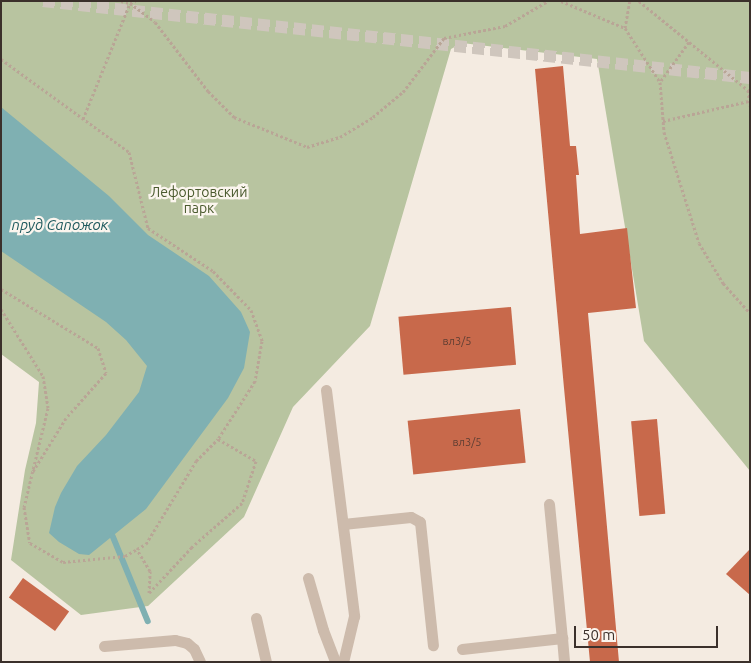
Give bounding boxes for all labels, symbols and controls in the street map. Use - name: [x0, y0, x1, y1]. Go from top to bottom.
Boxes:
- park label: Лефортовский парк: [151, 184, 247, 216]
- water label: пруд Сапожок: [12, 216, 108, 234]
- house number: вл3/5: [443, 334, 471, 348]
- house number: вл3/5: [453, 435, 481, 449]
- scale bar: [576, 616, 720, 648]
- text: 50 m: [582, 626, 615, 643]

